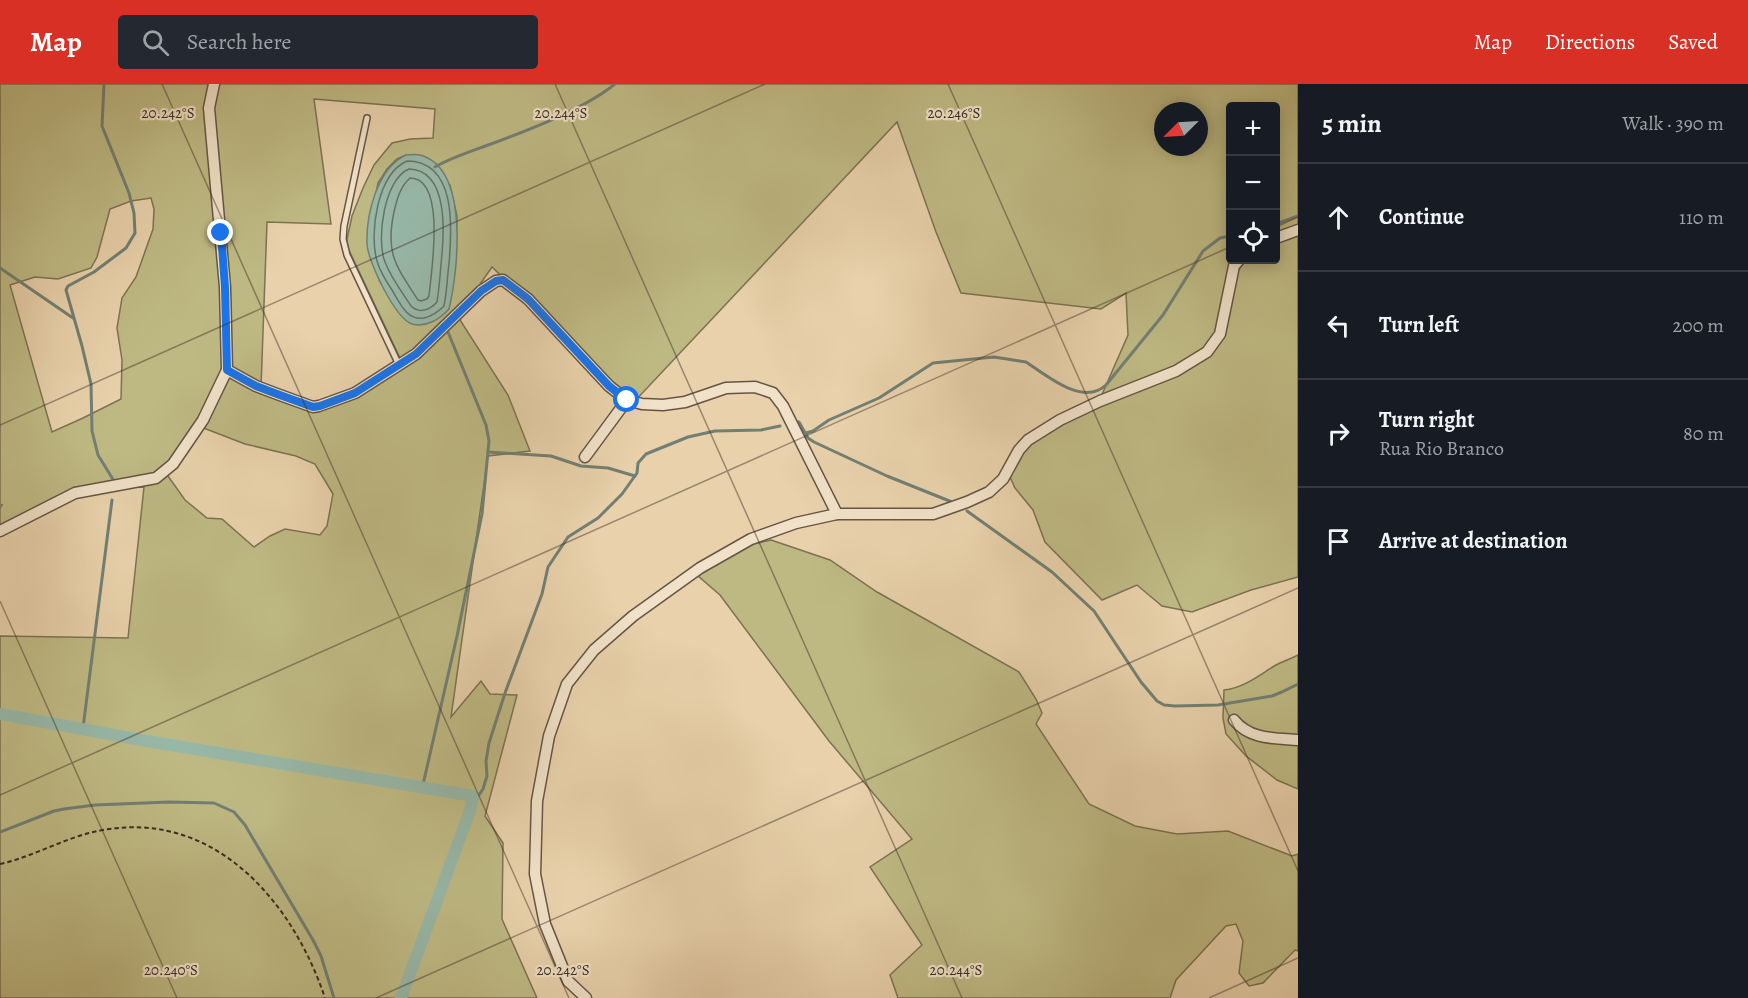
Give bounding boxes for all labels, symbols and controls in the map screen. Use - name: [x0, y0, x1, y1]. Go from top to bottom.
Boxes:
- search box: [118, 15, 538, 69]
- text: Map: [30, 23, 82, 61]
- icon: search: [139, 26, 172, 59]
- text: Search here: [187, 27, 291, 57]
- text: Map: [1474, 28, 1512, 56]
- text: Directions: [1545, 28, 1635, 56]
- text: Saved: [1668, 28, 1718, 56]
- north arrow: [1154, 102, 1208, 156]
- map controls: [1226, 102, 1280, 264]
- button: +: [1226, 102, 1280, 156]
- text: 20.242°S: [141, 103, 195, 123]
- text: 20.244°S: [535, 103, 587, 123]
- text: 20.246°S: [927, 103, 981, 123]
- text: 5 min: [1322, 106, 1382, 141]
- text: Walk · 390 m: [1622, 110, 1724, 137]
- button: −: [1226, 156, 1280, 210]
- icon: ahead: [1322, 201, 1355, 234]
- text: Continue: [1379, 202, 1464, 232]
- text: 110 m: [1679, 204, 1724, 231]
- button: locate: [1226, 210, 1280, 264]
- route end: [207, 219, 233, 245]
- icon: left: [1322, 309, 1355, 342]
- text: Turn left: [1379, 310, 1459, 340]
- text: 200 m: [1673, 312, 1724, 339]
- route start: [613, 386, 639, 412]
- text: Turn right: [1379, 405, 1475, 435]
- icon: right: [1322, 417, 1355, 450]
- text: 80 m: [1683, 420, 1724, 447]
- text: Rua Rio Branco: [1379, 435, 1504, 462]
- icon: arrive: [1322, 525, 1355, 558]
- text: Arrive at destination: [1379, 526, 1568, 556]
- text: 20.240°S: [144, 960, 198, 980]
- text: 20.242°S: [536, 960, 590, 980]
- text: 20.244°S: [930, 960, 982, 980]

